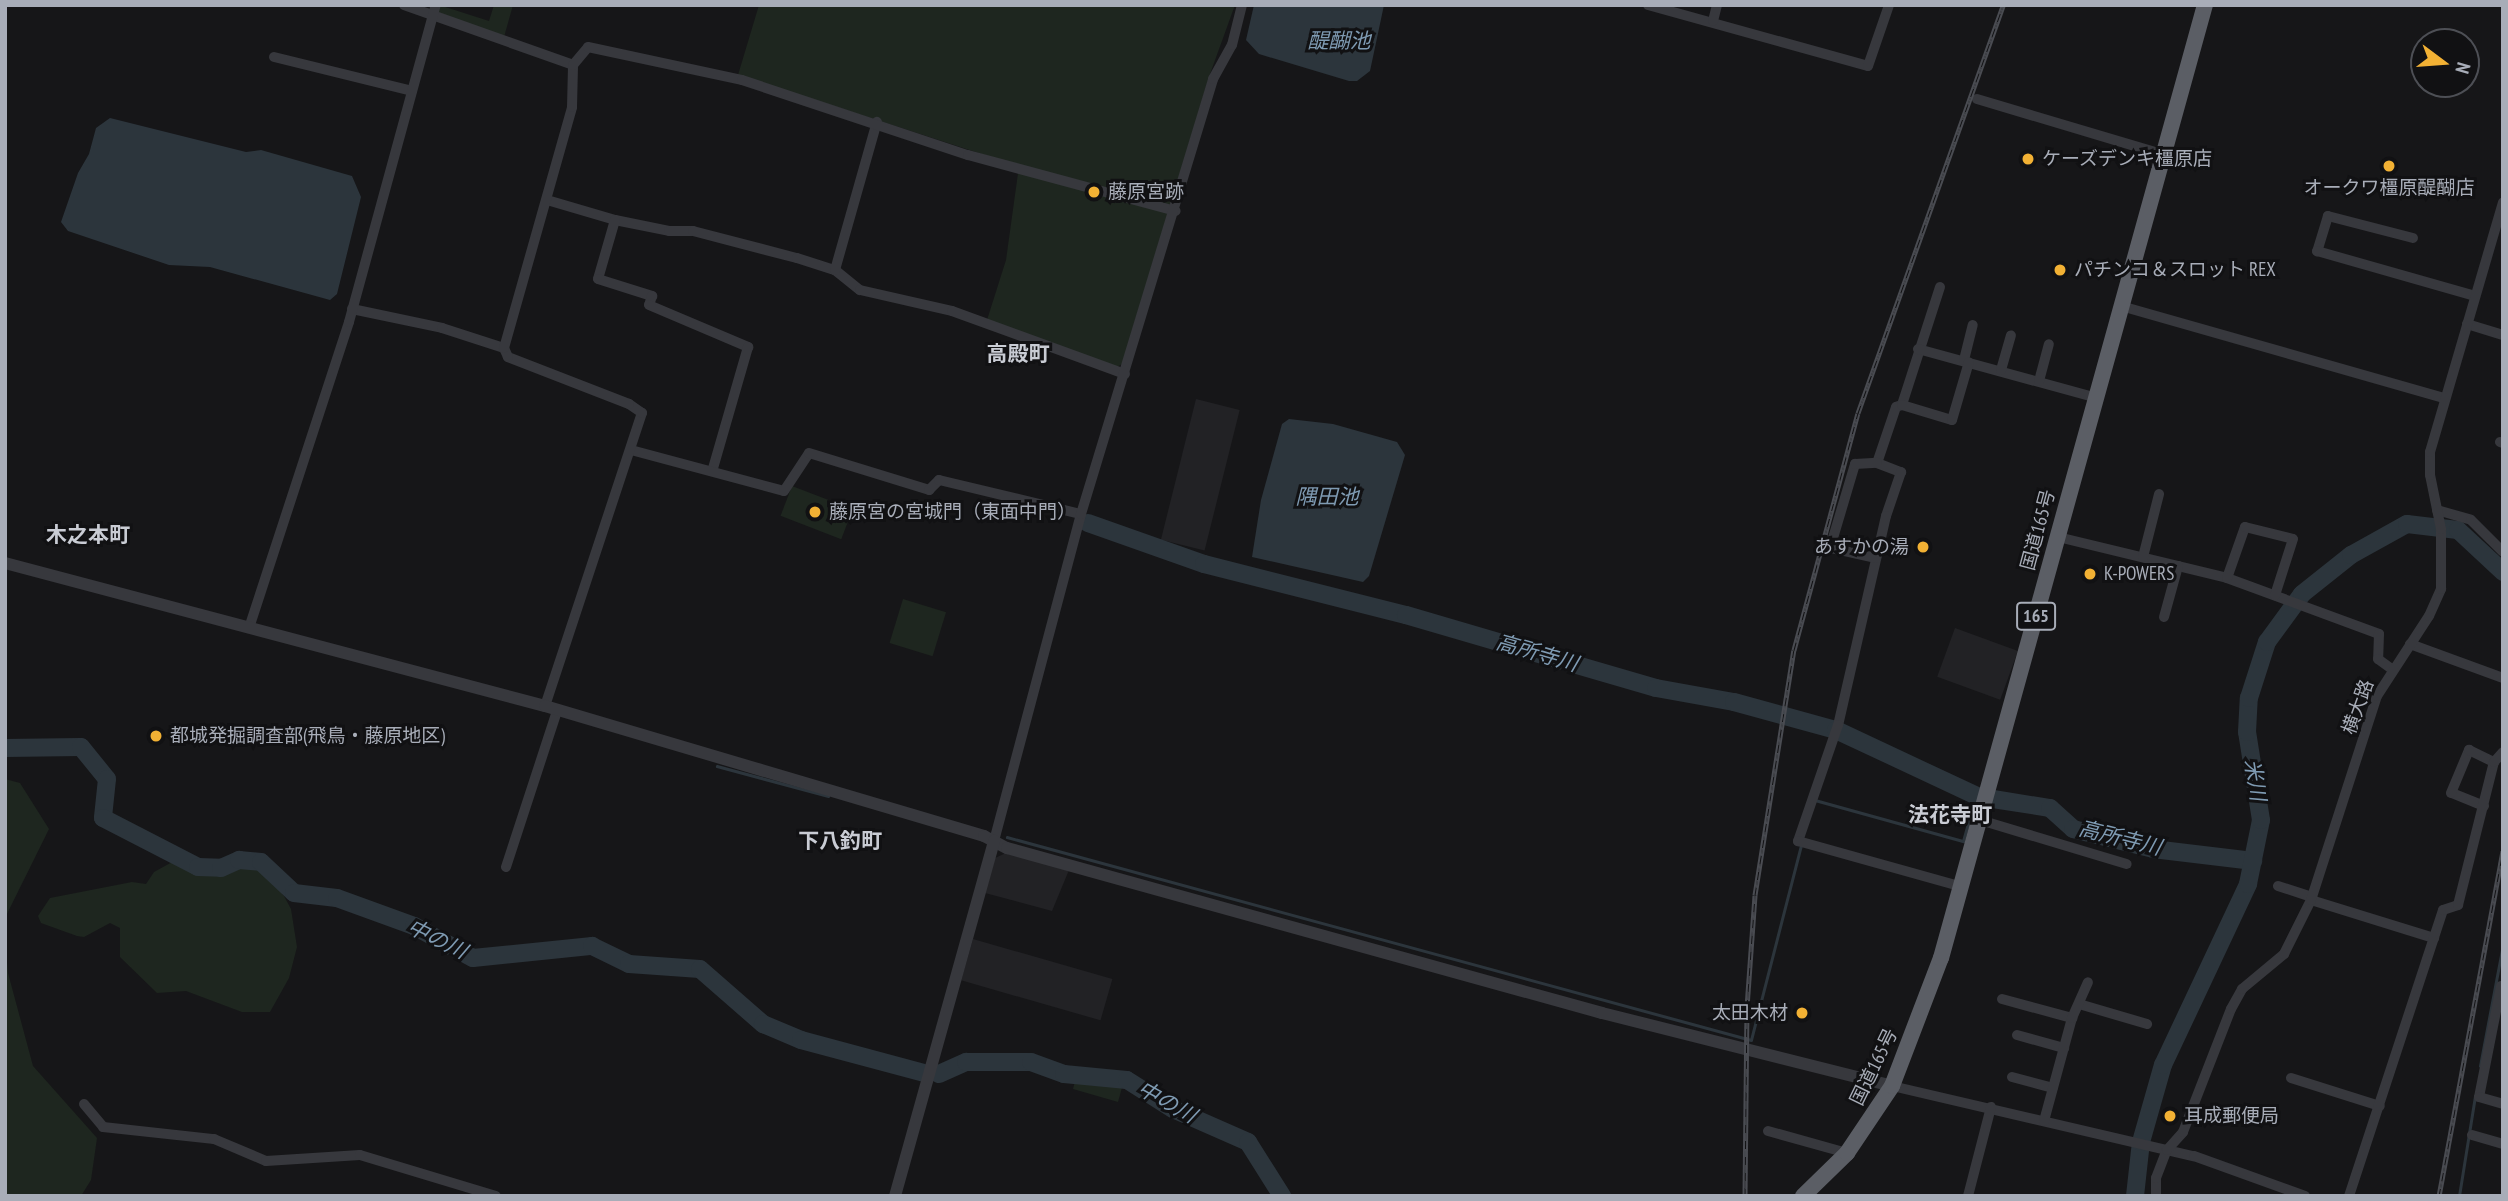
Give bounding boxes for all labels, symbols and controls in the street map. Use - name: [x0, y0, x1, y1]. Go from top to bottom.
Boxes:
- water label: 醍醐池: [1308, 28, 1370, 54]
- north arrow: [2410, 28, 2480, 98]
- text: N: [2450, 60, 2476, 76]
- place label: ケーズデンキ橿原店: [2042, 148, 2213, 170]
- marker: ケーズデンキ橿原店: [2020, 151, 2036, 167]
- marker: オークワ橿原醍醐店: [2381, 158, 2397, 174]
- place label: オークワ橿原醍醐店: [2304, 177, 2474, 199]
- place label: 藤原宮跡: [1108, 181, 1184, 203]
- marker: 藤原宮跡: [1086, 184, 1102, 200]
- place label: パチンコ＆スロット REX: [2074, 259, 2276, 281]
- marker: パチンコ＆スロット REX: [2052, 262, 2068, 278]
- district label: 高殿町: [987, 341, 1049, 367]
- water label: 隅田池: [1296, 484, 1358, 510]
- street label: 国道165号: [2016, 487, 2060, 573]
- place label: 藤原宮の宮城門（東面中門）: [829, 501, 1076, 523]
- marker: 藤原宮の宮城門（東面中門）: [807, 504, 823, 520]
- district label: 木之本町: [46, 522, 130, 548]
- place label: あすかの湯: [1814, 536, 1909, 558]
- marker: あすかの湯: [1915, 539, 1931, 555]
- place label: K-POWERS: [2104, 563, 2174, 585]
- marker: K-POWERS: [2082, 566, 2098, 582]
- road number: 165: [2015, 602, 2057, 630]
- water label: 高所寺川: [1493, 629, 1581, 677]
- street label: 横大路: [2338, 676, 2378, 738]
- place label: 都城発掘調査部(飛鳥・藤原地区): [170, 725, 445, 747]
- marker: 都城発掘調査部(飛鳥・藤原地区): [148, 728, 164, 744]
- water label: 米川: [2239, 757, 2271, 803]
- district label: 法花寺町: [1908, 802, 1992, 828]
- water label: 高所寺川: [2076, 816, 2164, 860]
- district label: 下八釣町: [798, 828, 882, 854]
- water label: 中の川: [403, 914, 471, 964]
- place label: 太田木材: [1712, 1002, 1788, 1024]
- marker: 太田木材: [1794, 1005, 1810, 1021]
- street label: 国道165号: [1846, 1025, 1902, 1109]
- water label: 中の川: [1133, 1076, 1201, 1128]
- place label: 耳成郵便局: [2184, 1105, 2279, 1127]
- marker: 耳成郵便局: [2162, 1108, 2178, 1124]

